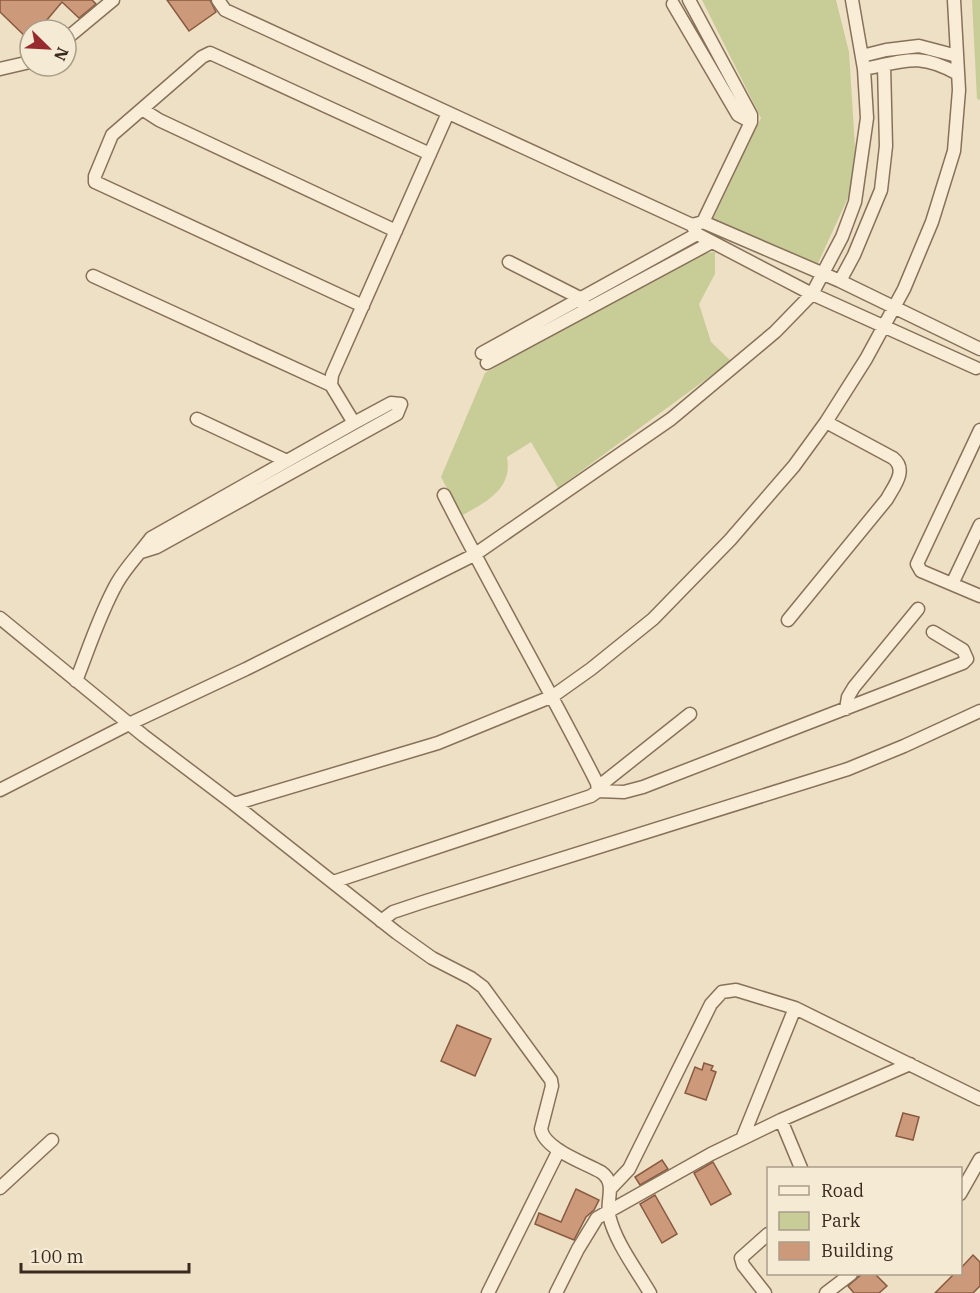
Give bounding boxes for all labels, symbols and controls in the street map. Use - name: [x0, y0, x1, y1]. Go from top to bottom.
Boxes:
- north arrow: [18, 18, 78, 78]
- text: N: [50, 44, 73, 64]
- legend: [767, 1167, 962, 1275]
- text: Road: [821, 1179, 864, 1202]
- text: Park: [821, 1209, 861, 1232]
- scale bar: [21, 1236, 189, 1274]
- text: Building: [821, 1239, 893, 1262]
- text: 100 m: [30, 1245, 84, 1268]

